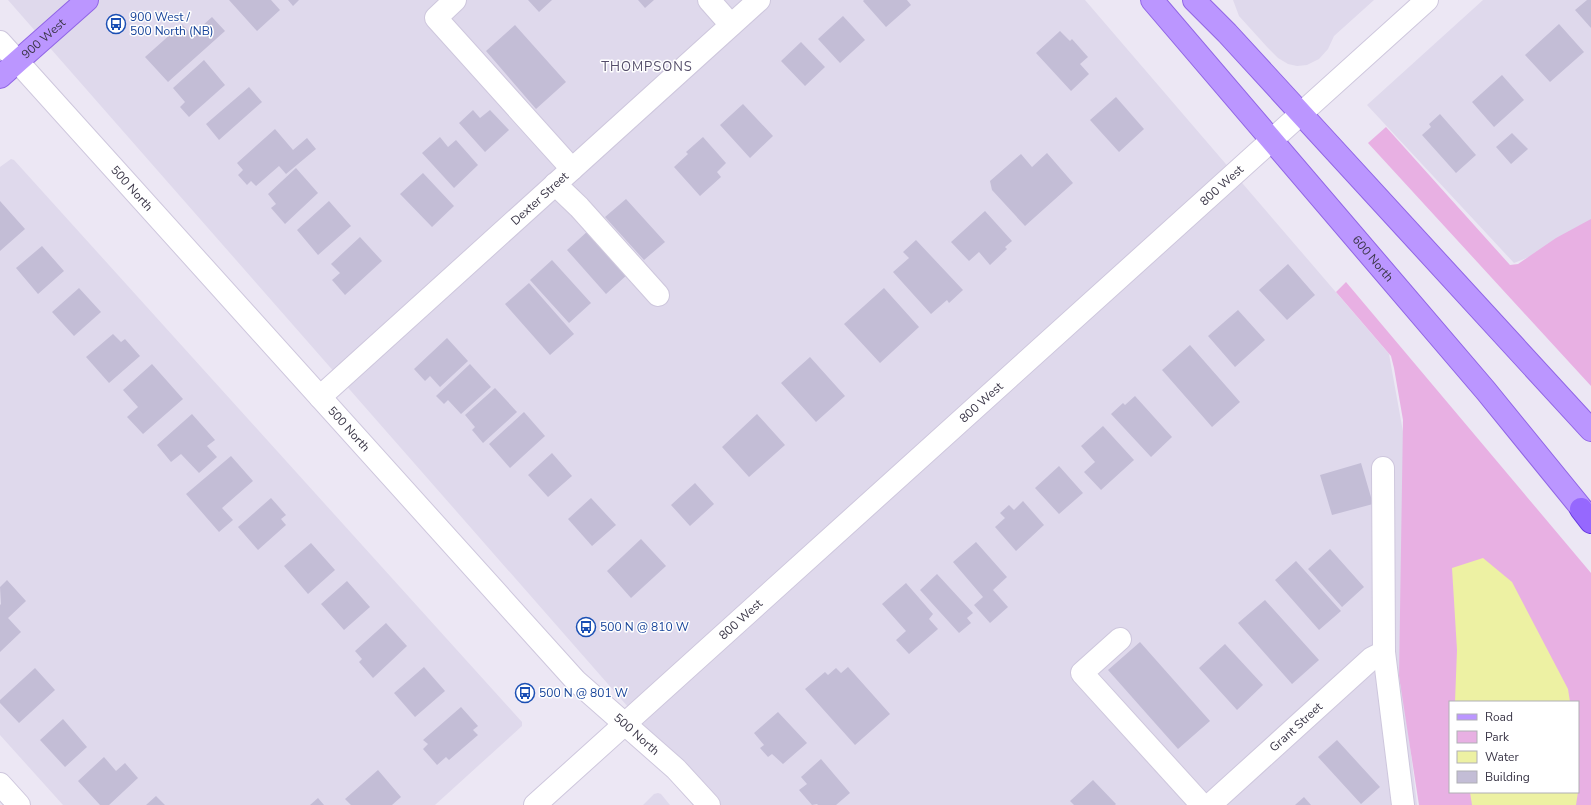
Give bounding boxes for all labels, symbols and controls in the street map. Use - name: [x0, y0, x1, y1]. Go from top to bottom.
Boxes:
- place label: 900 West / 500 North (NB): [130, 9, 214, 39]
- bus stop icon: 900 West / 500 North (NB): [105, 13, 127, 35]
- street label: 900 West: [18, 14, 69, 62]
- district label: THOMPSONS: [601, 58, 693, 76]
- street label: 800 West: [1196, 161, 1248, 209]
- street label: 500 North: [107, 162, 157, 214]
- street label: Dexter Street: [507, 168, 572, 229]
- street label: 600 North: [1349, 232, 1397, 285]
- street label: 800 West: [956, 378, 1007, 426]
- street label: 500 North: [324, 403, 374, 455]
- street label: 800 West: [715, 595, 766, 643]
- bus stop icon: 500 N @ 810 W: [575, 616, 597, 638]
- place label: 500 N @ 810 W: [600, 619, 689, 635]
- bus stop icon: 500 N @ 801 W: [514, 682, 536, 704]
- place label: 500 N @ 801 W: [539, 685, 628, 701]
- street label: Grant Street: [1266, 698, 1326, 755]
- legend: [1449, 701, 1579, 793]
- text: Road: [1485, 709, 1513, 725]
- street label: 500 North: [610, 710, 663, 759]
- text: Park: [1485, 729, 1510, 745]
- text: Water: [1485, 749, 1519, 765]
- text: Building: [1485, 769, 1530, 785]

